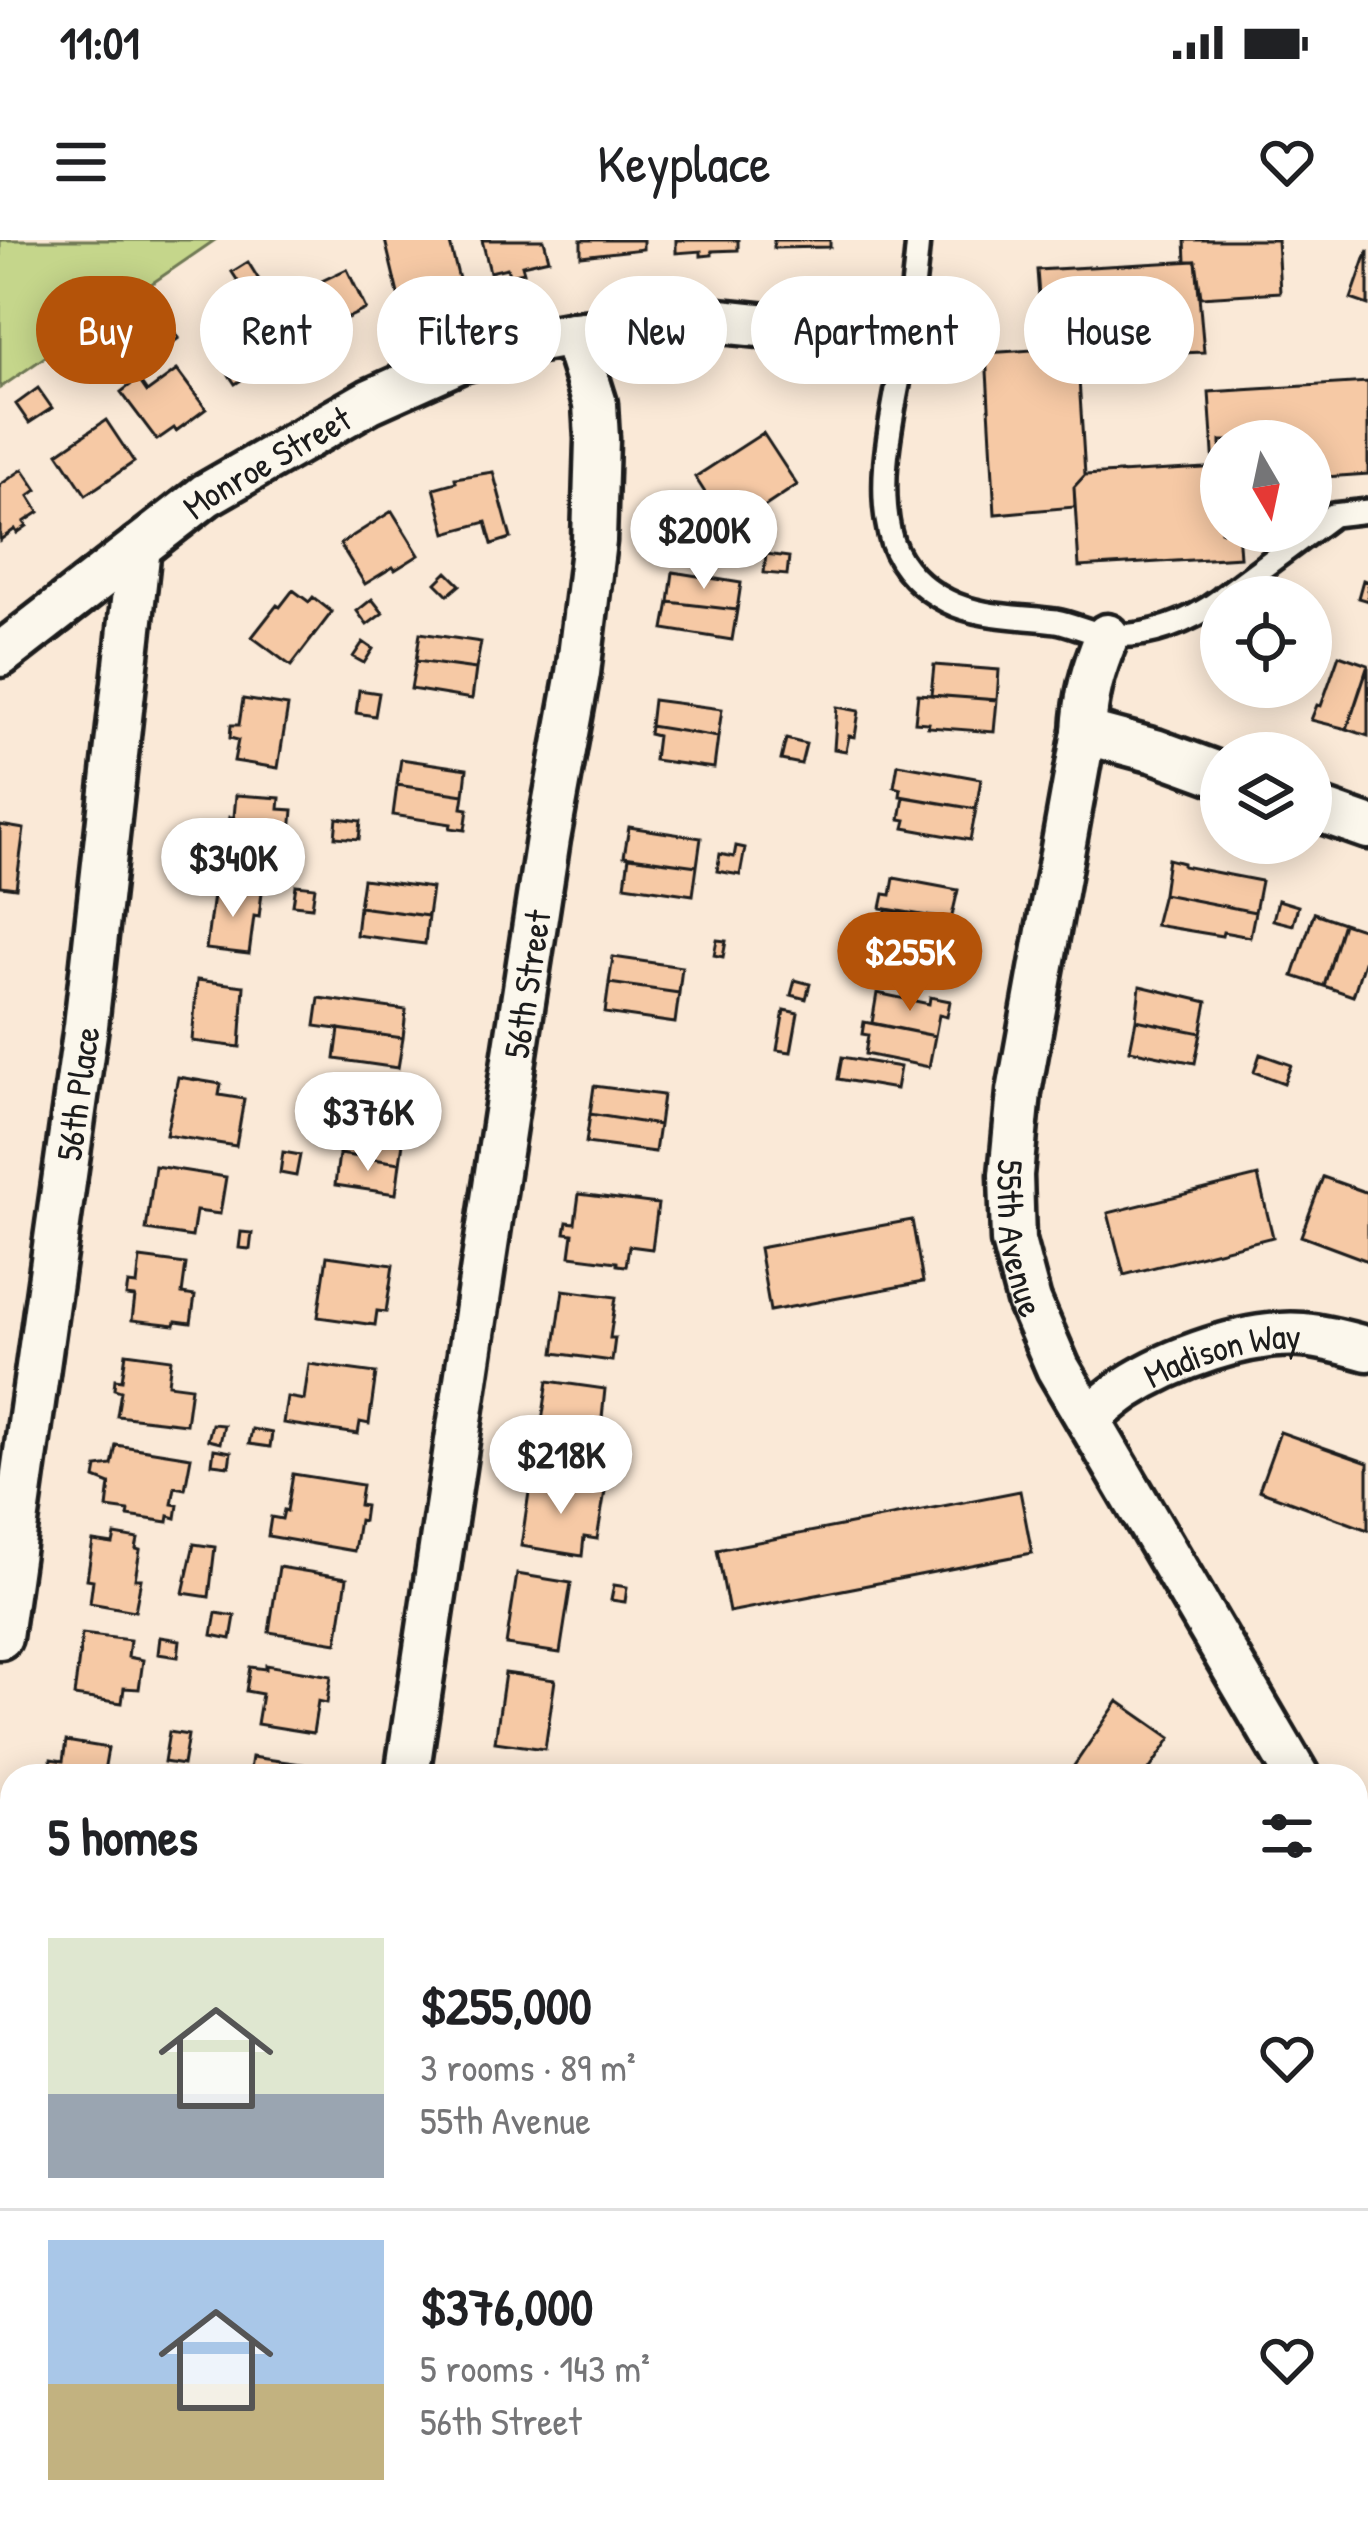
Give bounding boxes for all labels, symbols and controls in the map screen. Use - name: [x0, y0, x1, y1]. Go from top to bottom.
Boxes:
- text: 11:01: [60, 12, 140, 73]
- text: Keyplace: [597, 126, 771, 199]
- icon: menu: [48, 129, 114, 195]
- icon: heart: [1254, 129, 1320, 195]
- chip: Buy: [36, 276, 176, 384]
- chip: Rent: [200, 276, 353, 384]
- chip: Filters: [377, 276, 561, 384]
- chip: New: [585, 276, 727, 384]
- chip: Apartment: [751, 276, 1000, 384]
- chip: House: [1024, 276, 1194, 384]
- street label: Monroe Street: [172, 393, 360, 529]
- north arrow: [1200, 420, 1332, 552]
- map controls: [1200, 420, 1332, 864]
- pin: $200K: [620, 490, 788, 592]
- text: $200K: [657, 502, 751, 555]
- button: locate: [1200, 576, 1332, 708]
- button: layers: [1200, 732, 1332, 864]
- pin: $340K: [149, 818, 317, 920]
- text: $340K: [188, 830, 278, 883]
- street label: 56th Street: [490, 906, 561, 1061]
- pin: $255K: [826, 912, 994, 1014]
- text: $255K: [864, 924, 956, 977]
- street label: 56th Place: [43, 1023, 110, 1163]
- pin: $376K: [284, 1072, 452, 1174]
- text: $376K: [322, 1084, 414, 1137]
- street label: 55th Avenue: [987, 1157, 1057, 1324]
- street label: Madison Way: [1135, 1310, 1301, 1398]
- pin: $218K: [477, 1415, 645, 1517]
- text: $218K: [516, 1427, 606, 1480]
- text: 5 homes: [48, 1802, 198, 1871]
- icon: filters: [1254, 1803, 1320, 1869]
- text: $255,000: [420, 1971, 592, 2040]
- icon: home: [144, 1986, 288, 2130]
- icon: heart: [1254, 2025, 1320, 2091]
- text: 3 rooms · 89 m²: [420, 2040, 636, 2093]
- text: 55th Avenue: [420, 2093, 591, 2146]
- text: $376,000: [420, 2272, 593, 2341]
- icon: home: [144, 2288, 288, 2432]
- icon: heart: [1254, 2327, 1320, 2393]
- text: 5 rooms · 143 m²: [420, 2341, 650, 2394]
- text: 56th Street: [420, 2394, 582, 2447]

